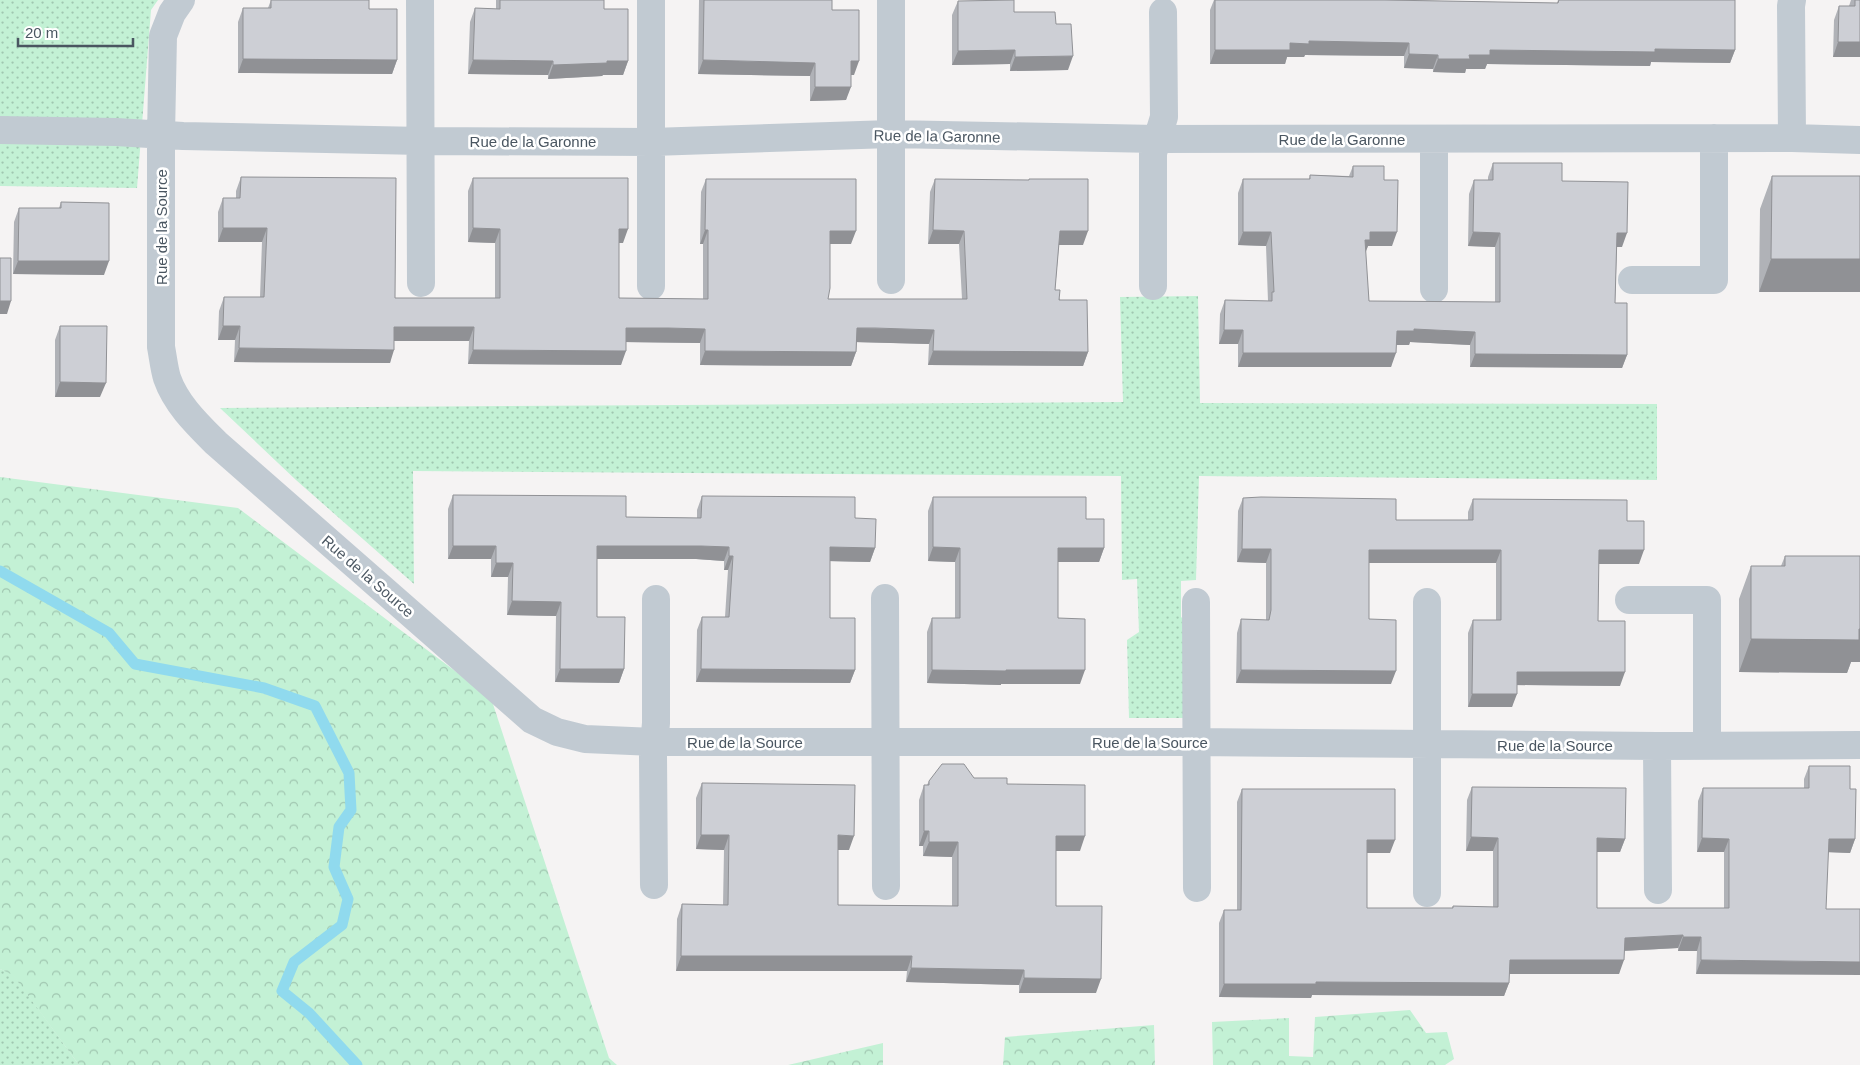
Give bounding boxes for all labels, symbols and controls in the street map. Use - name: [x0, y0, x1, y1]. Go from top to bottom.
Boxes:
- scale bar: [18, 15, 132, 47]
- text: 20 m: [25, 24, 58, 41]
- street label: Rue de la Garonne: [873, 126, 1001, 146]
- street label: Rue de la Garonne: [1279, 131, 1405, 148]
- street label: Rue de la Garonne: [470, 133, 596, 150]
- street label: Rue de la Source: [153, 169, 170, 285]
- street label: Rue de la Source: [319, 532, 417, 620]
- street label: Rue de la Source: [687, 734, 803, 751]
- street label: Rue de la Source: [1092, 734, 1208, 751]
- street label: Rue de la Source: [1497, 737, 1613, 754]

